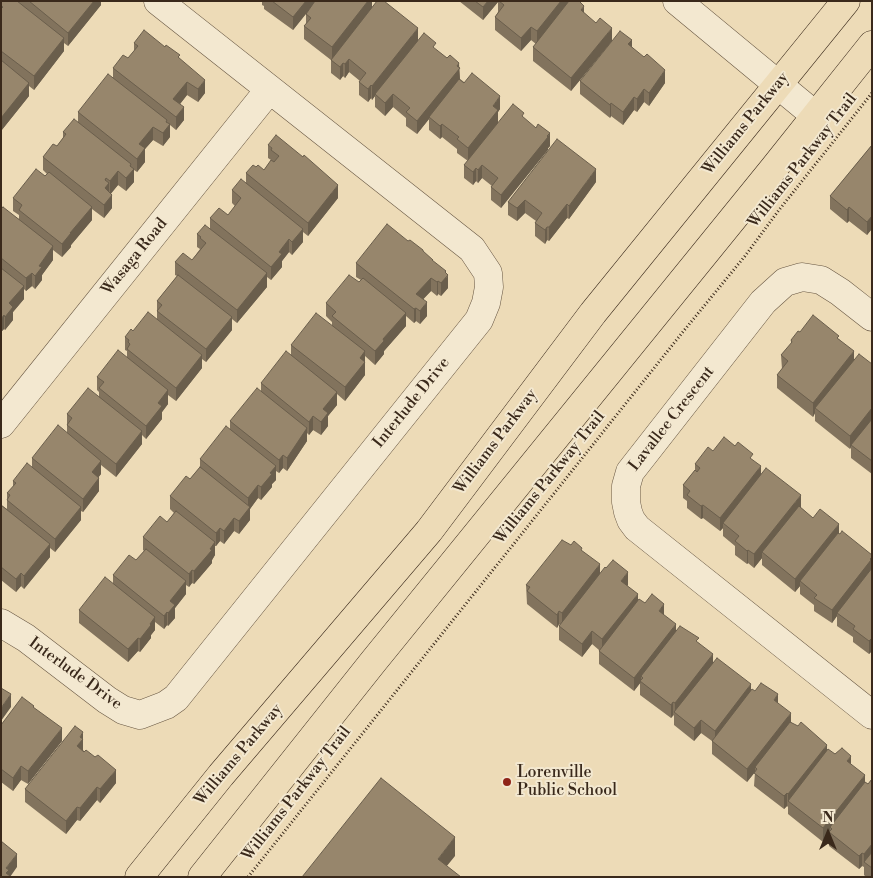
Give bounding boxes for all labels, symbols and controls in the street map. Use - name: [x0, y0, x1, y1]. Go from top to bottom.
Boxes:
- street label: Williams Parkway: [699, 69, 793, 179]
- street label: Williams Parkway Trail: [745, 90, 861, 232]
- street label: Wasaga Road: [98, 215, 172, 299]
- street label: Interlude Drive: [370, 354, 454, 452]
- street label: Lavallee Crescent: [625, 363, 719, 475]
- street label: Williams Parkway: [450, 386, 542, 498]
- street label: Williams Parkway Trail: [491, 408, 609, 548]
- street label: Interlude Drive: [24, 634, 126, 714]
- street label: Williams Parkway: [191, 700, 287, 810]
- street label: Williams Parkway Trail: [239, 723, 355, 865]
- place label: Lorenville Public School: [517, 763, 617, 801]
- marker: Lorenville Public School: [501, 776, 513, 788]
- north arrow: [803, 808, 853, 858]
- text: N: [822, 809, 834, 827]

